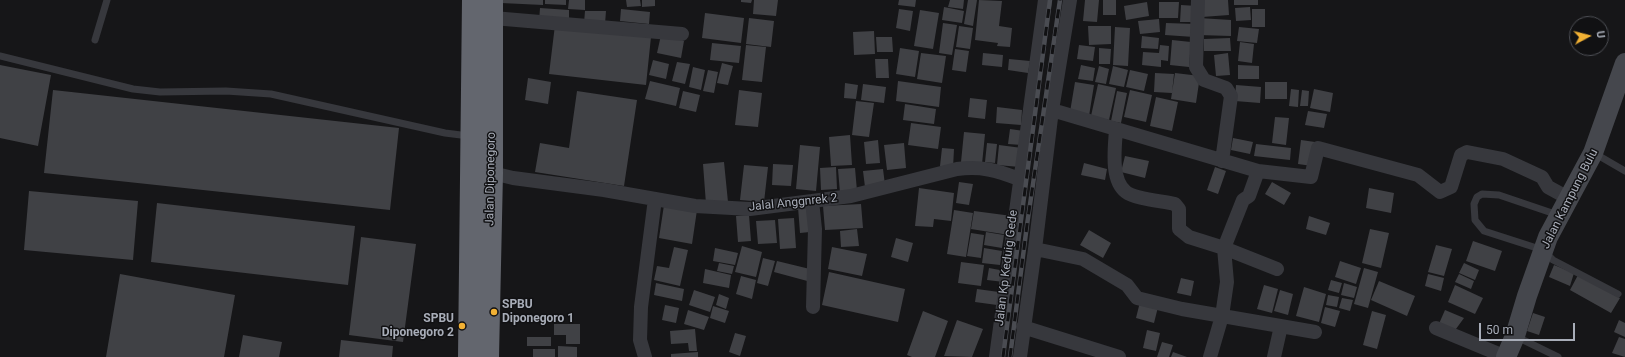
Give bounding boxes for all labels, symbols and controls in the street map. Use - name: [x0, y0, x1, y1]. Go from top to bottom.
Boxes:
- north arrow: [1569, 16, 1609, 56]
- text: U: [1594, 30, 1607, 39]
- street label: Jalan Diponegoro: [483, 132, 499, 226]
- street label: Jalan Kampung Bulu: [1539, 147, 1601, 251]
- street label: Jalal Anggnrek 2: [748, 191, 838, 215]
- street label: Jalan Kp Keduig Gede: [993, 209, 1021, 327]
- place label: SPBU Diponegoro 1: [502, 298, 574, 326]
- marker: SPBU Diponegoro 1: [489, 307, 499, 317]
- place label: SPBU Diponegoro 2: [382, 312, 454, 340]
- scale bar: [1481, 315, 1577, 341]
- marker: SPBU Diponegoro 2: [457, 321, 467, 331]
- text: 50 m: [1486, 323, 1513, 337]

